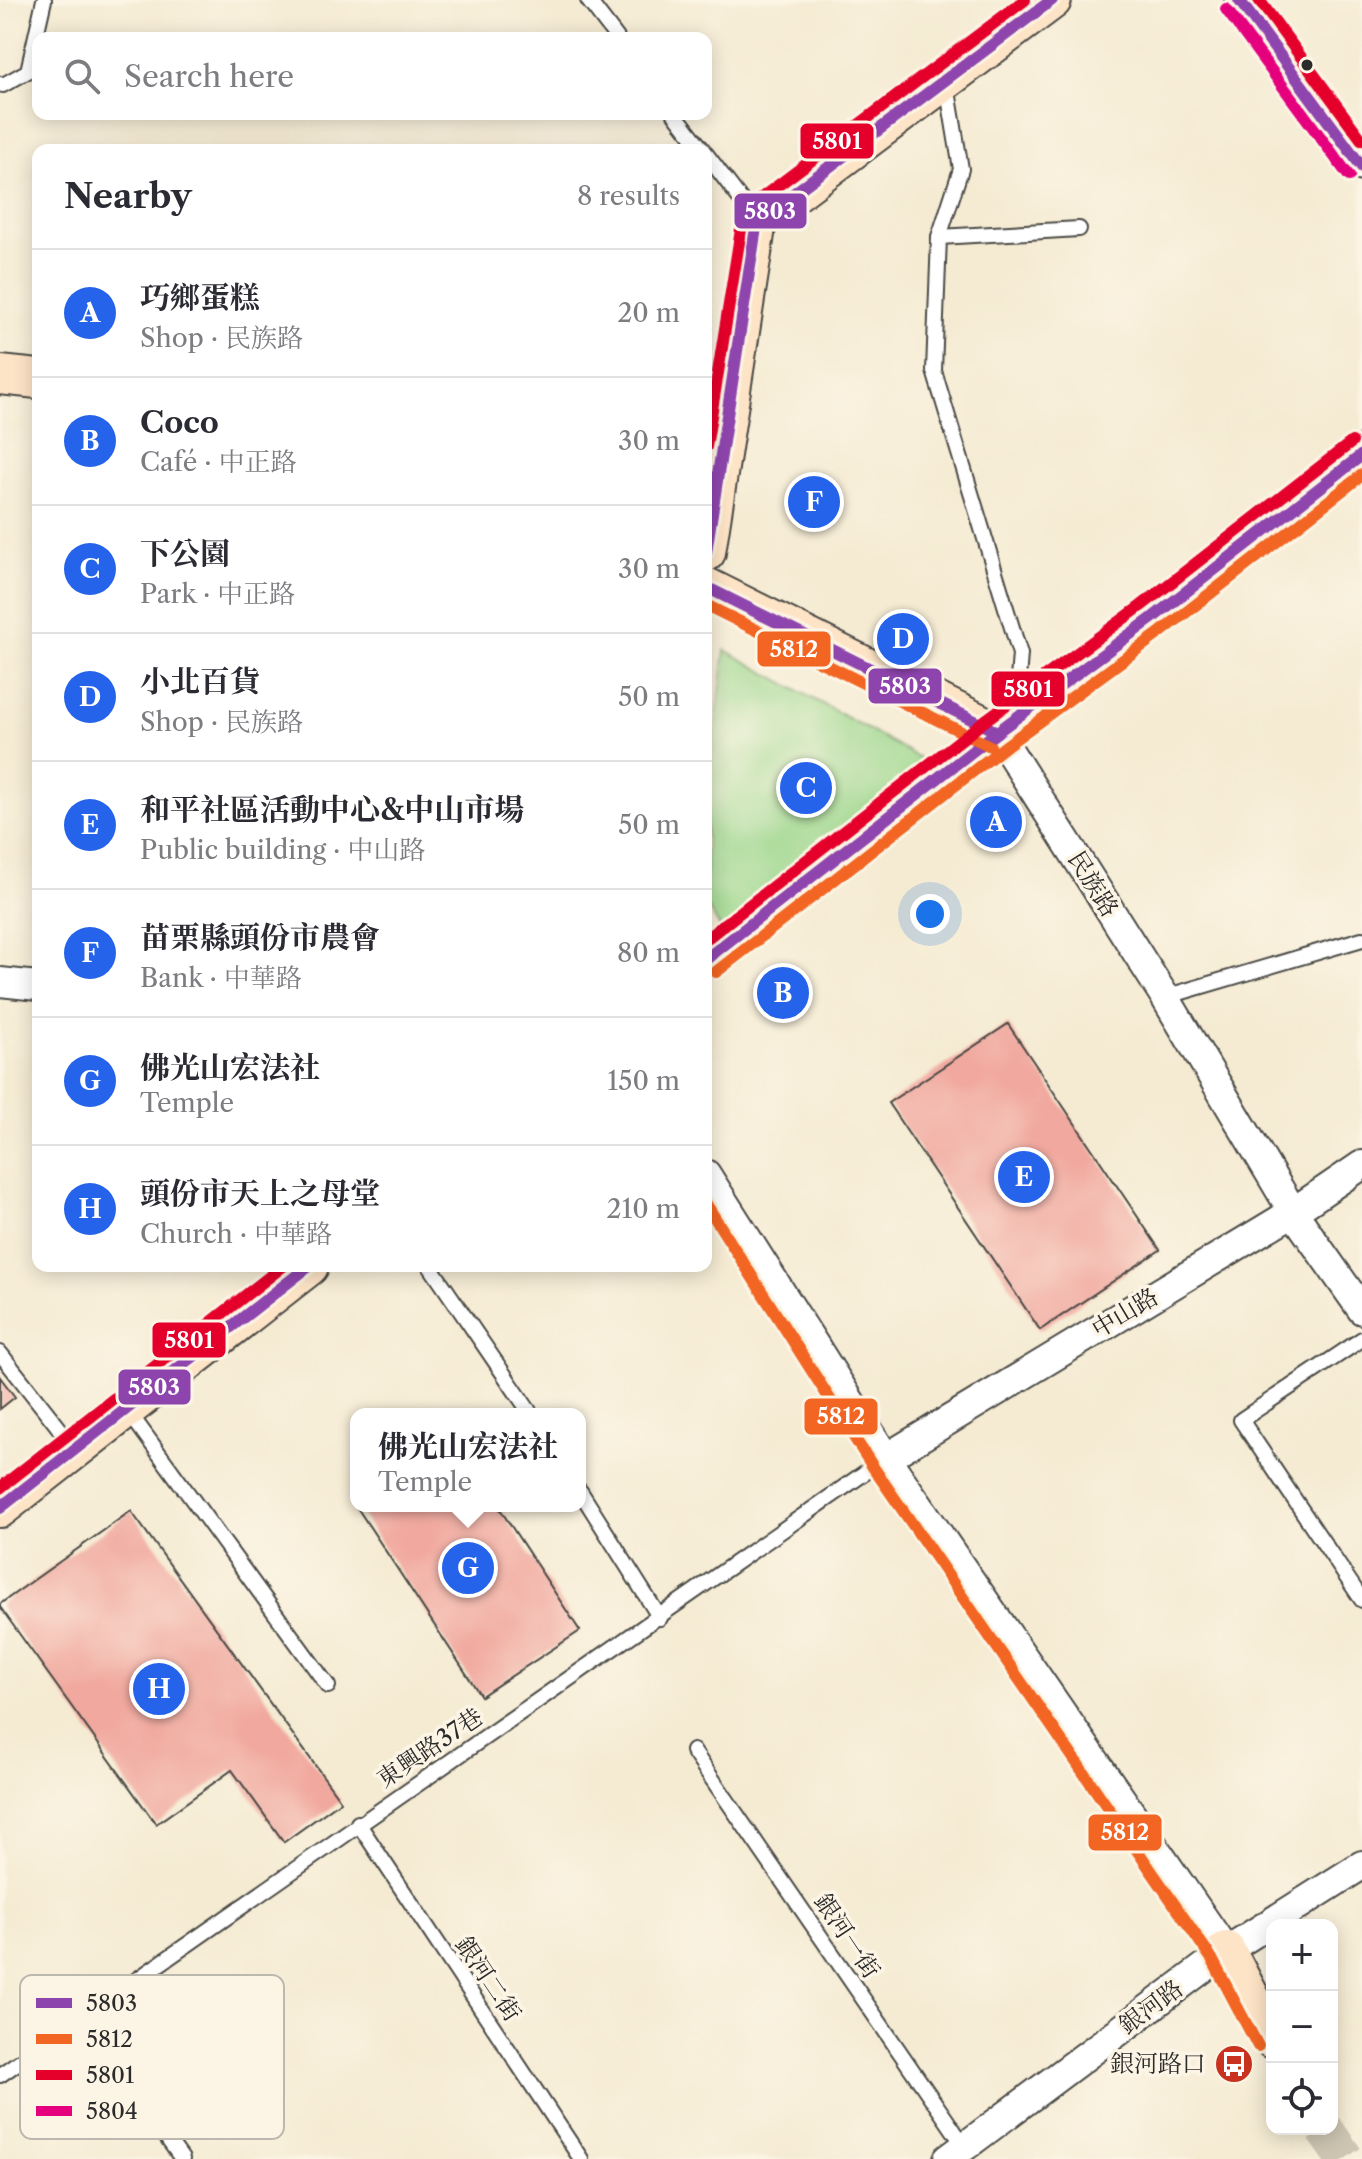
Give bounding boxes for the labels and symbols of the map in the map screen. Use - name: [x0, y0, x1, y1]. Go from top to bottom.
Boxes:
- unlabelled marker: [1299, 57, 1315, 73]
- line badge: 5801: [799, 122, 875, 160]
- text: 5801: [812, 128, 862, 155]
- line badge: 5803: [733, 192, 808, 230]
- text: 5803: [744, 198, 796, 225]
- pin: F: [788, 472, 840, 532]
- pin: D: [877, 609, 929, 669]
- line badge: 5812: [756, 630, 832, 668]
- text: 5812: [770, 636, 818, 663]
- line badge: 5803: [867, 667, 943, 705]
- line badge: 5801: [990, 670, 1066, 708]
- text: 5803: [879, 673, 931, 700]
- text: 5801: [1003, 676, 1053, 703]
- pin: C: [780, 758, 832, 818]
- pin: A: [970, 792, 1022, 852]
- street label: 民族路: [1062, 846, 1125, 922]
- your location: [910, 894, 950, 934]
- pin: B: [757, 963, 809, 1023]
- pin: E: [998, 1147, 1050, 1207]
- street label: 中山路: [1086, 1282, 1163, 1344]
- line badge: 5801: [151, 1321, 227, 1359]
- text: 5801: [164, 1327, 214, 1354]
- line badge: 5803: [117, 1368, 192, 1406]
- text: 5803: [128, 1374, 180, 1401]
- line badge: 5812: [803, 1397, 879, 1436]
- text: 5812: [817, 1403, 865, 1430]
- pin: G: [442, 1538, 494, 1598]
- pin: H: [133, 1659, 185, 1719]
- street label: 東興路37巷: [371, 1702, 488, 1793]
- line badge: 5812: [1087, 1813, 1163, 1852]
- text: 5812: [1101, 1819, 1149, 1846]
- street label: 銀河一街: [809, 1888, 886, 1984]
- street label: 銀河二街: [450, 1931, 527, 2027]
- street label: 銀河路: [1113, 1973, 1188, 2040]
- legend: [20, 1975, 284, 2139]
- text: 5803: [86, 1990, 137, 2017]
- text: 5812: [86, 2026, 133, 2053]
- bus stop icon: 銀河路口: [1213, 2043, 1255, 2085]
- place label: 銀河路口: [1110, 2049, 1206, 2078]
- text: 5801: [86, 2062, 134, 2089]
- text: 5804: [86, 2098, 138, 2125]

